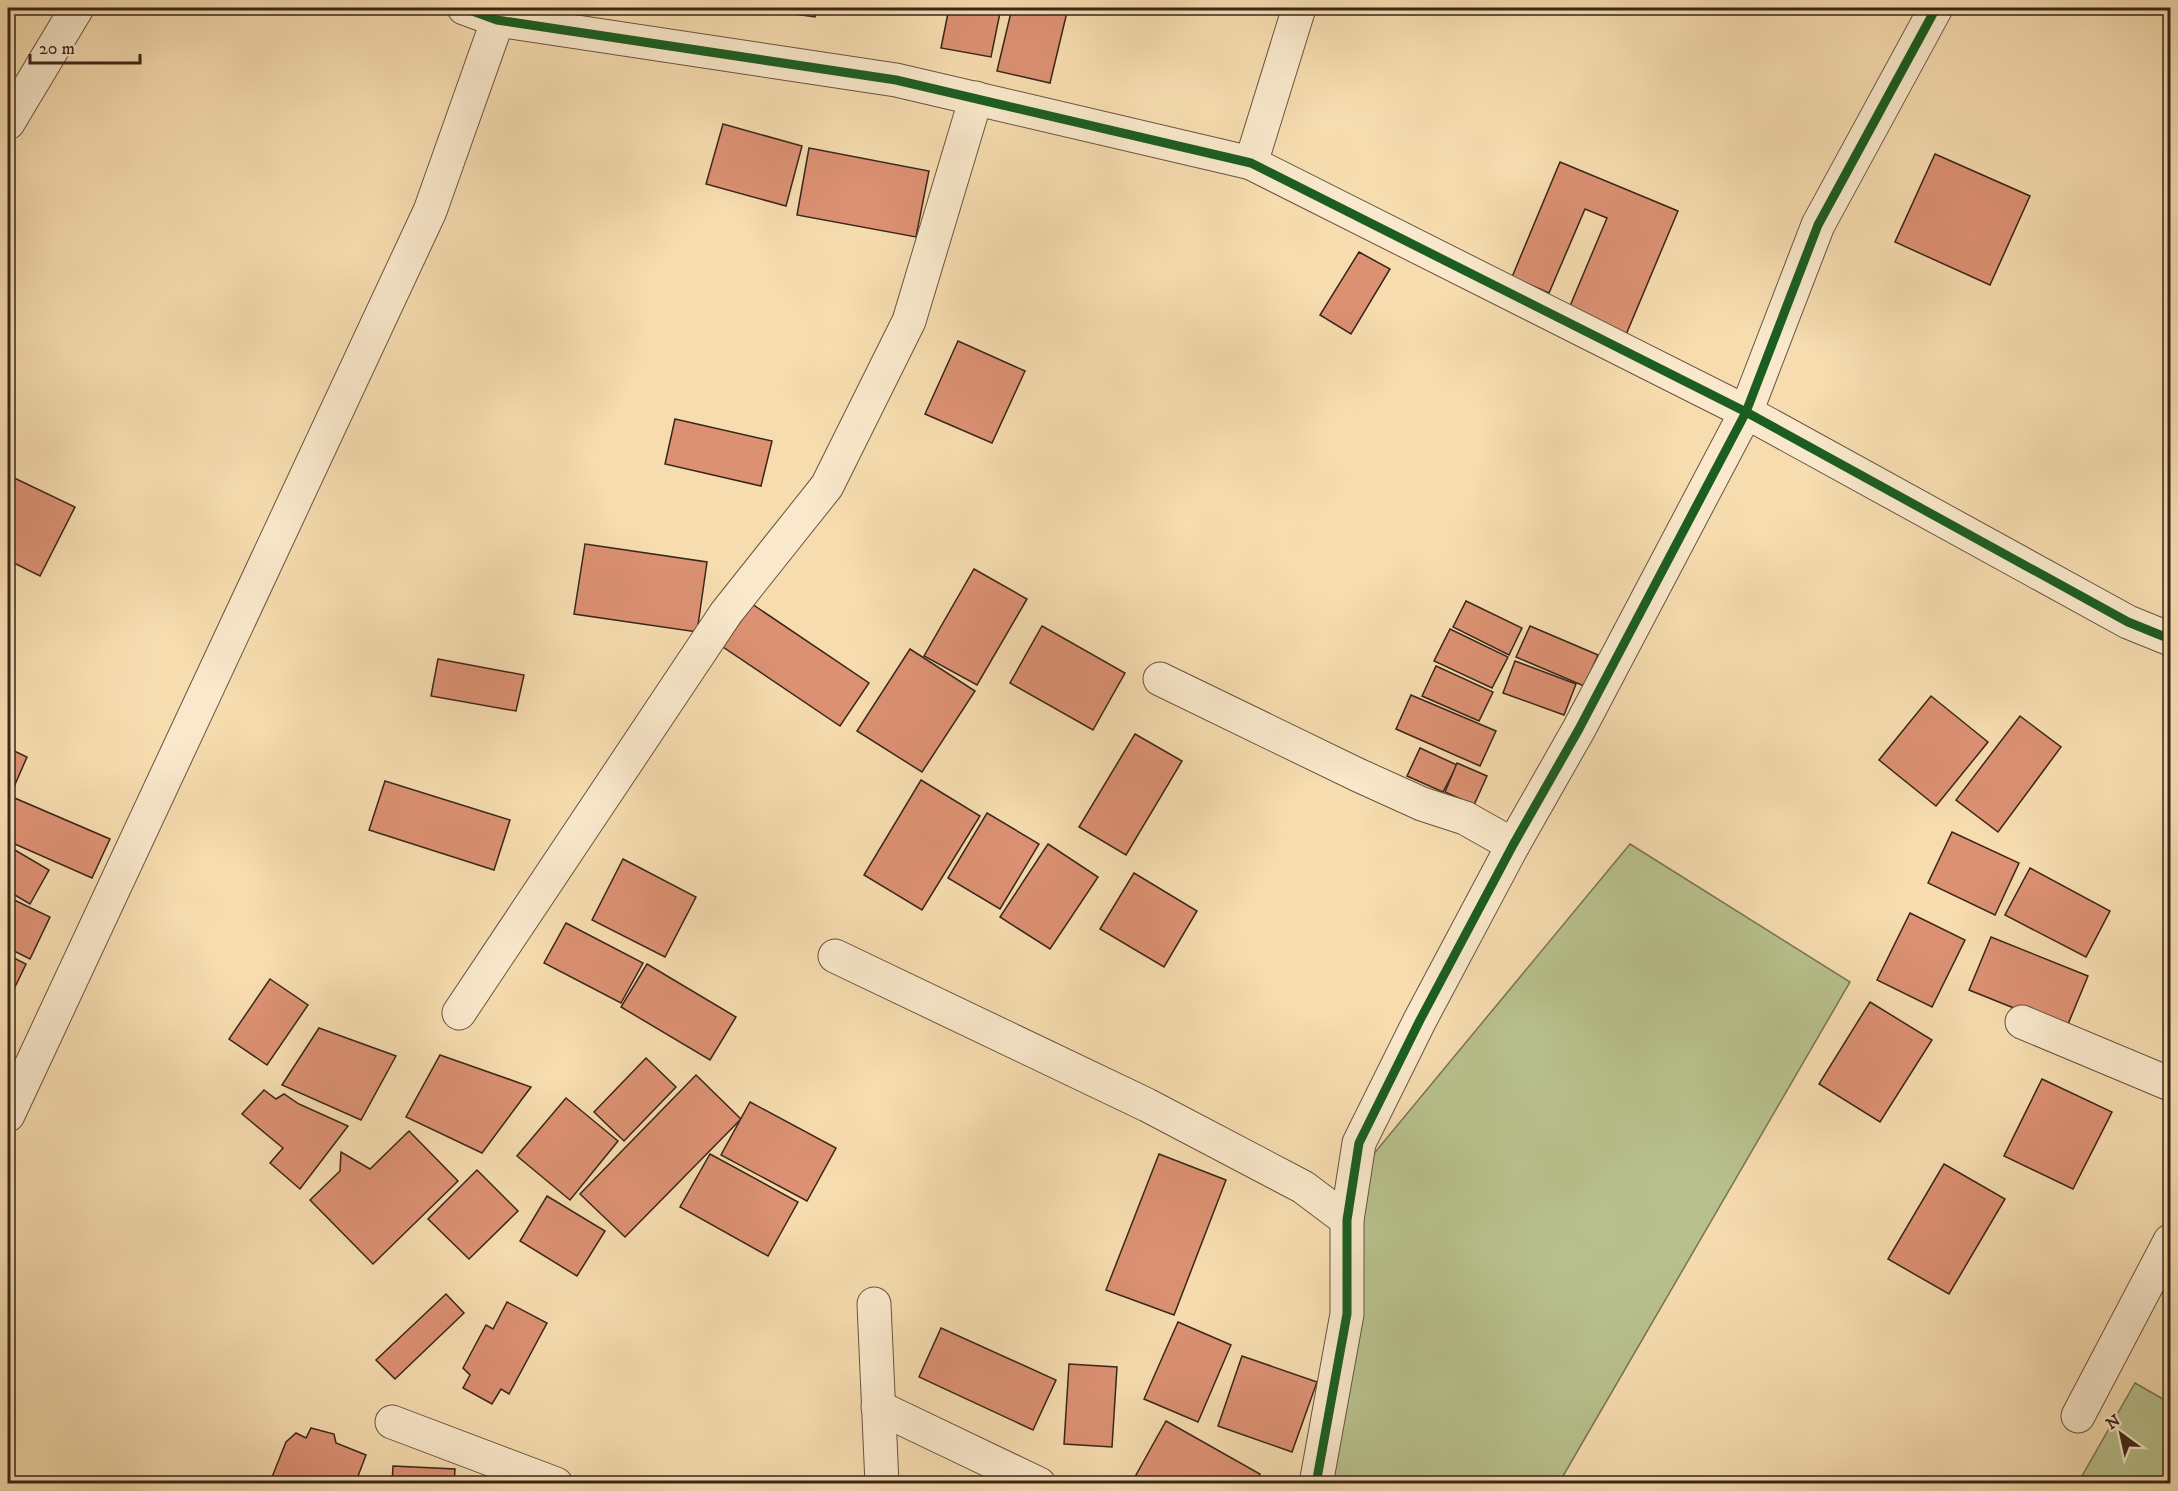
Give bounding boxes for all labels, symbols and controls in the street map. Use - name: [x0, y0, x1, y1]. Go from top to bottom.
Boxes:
- scale bar: [30, 27, 140, 65]
- text: 20 m: [39, 38, 75, 60]
- north arrow: [2091, 1404, 2151, 1464]
- text: N: [2102, 1410, 2124, 1434]

